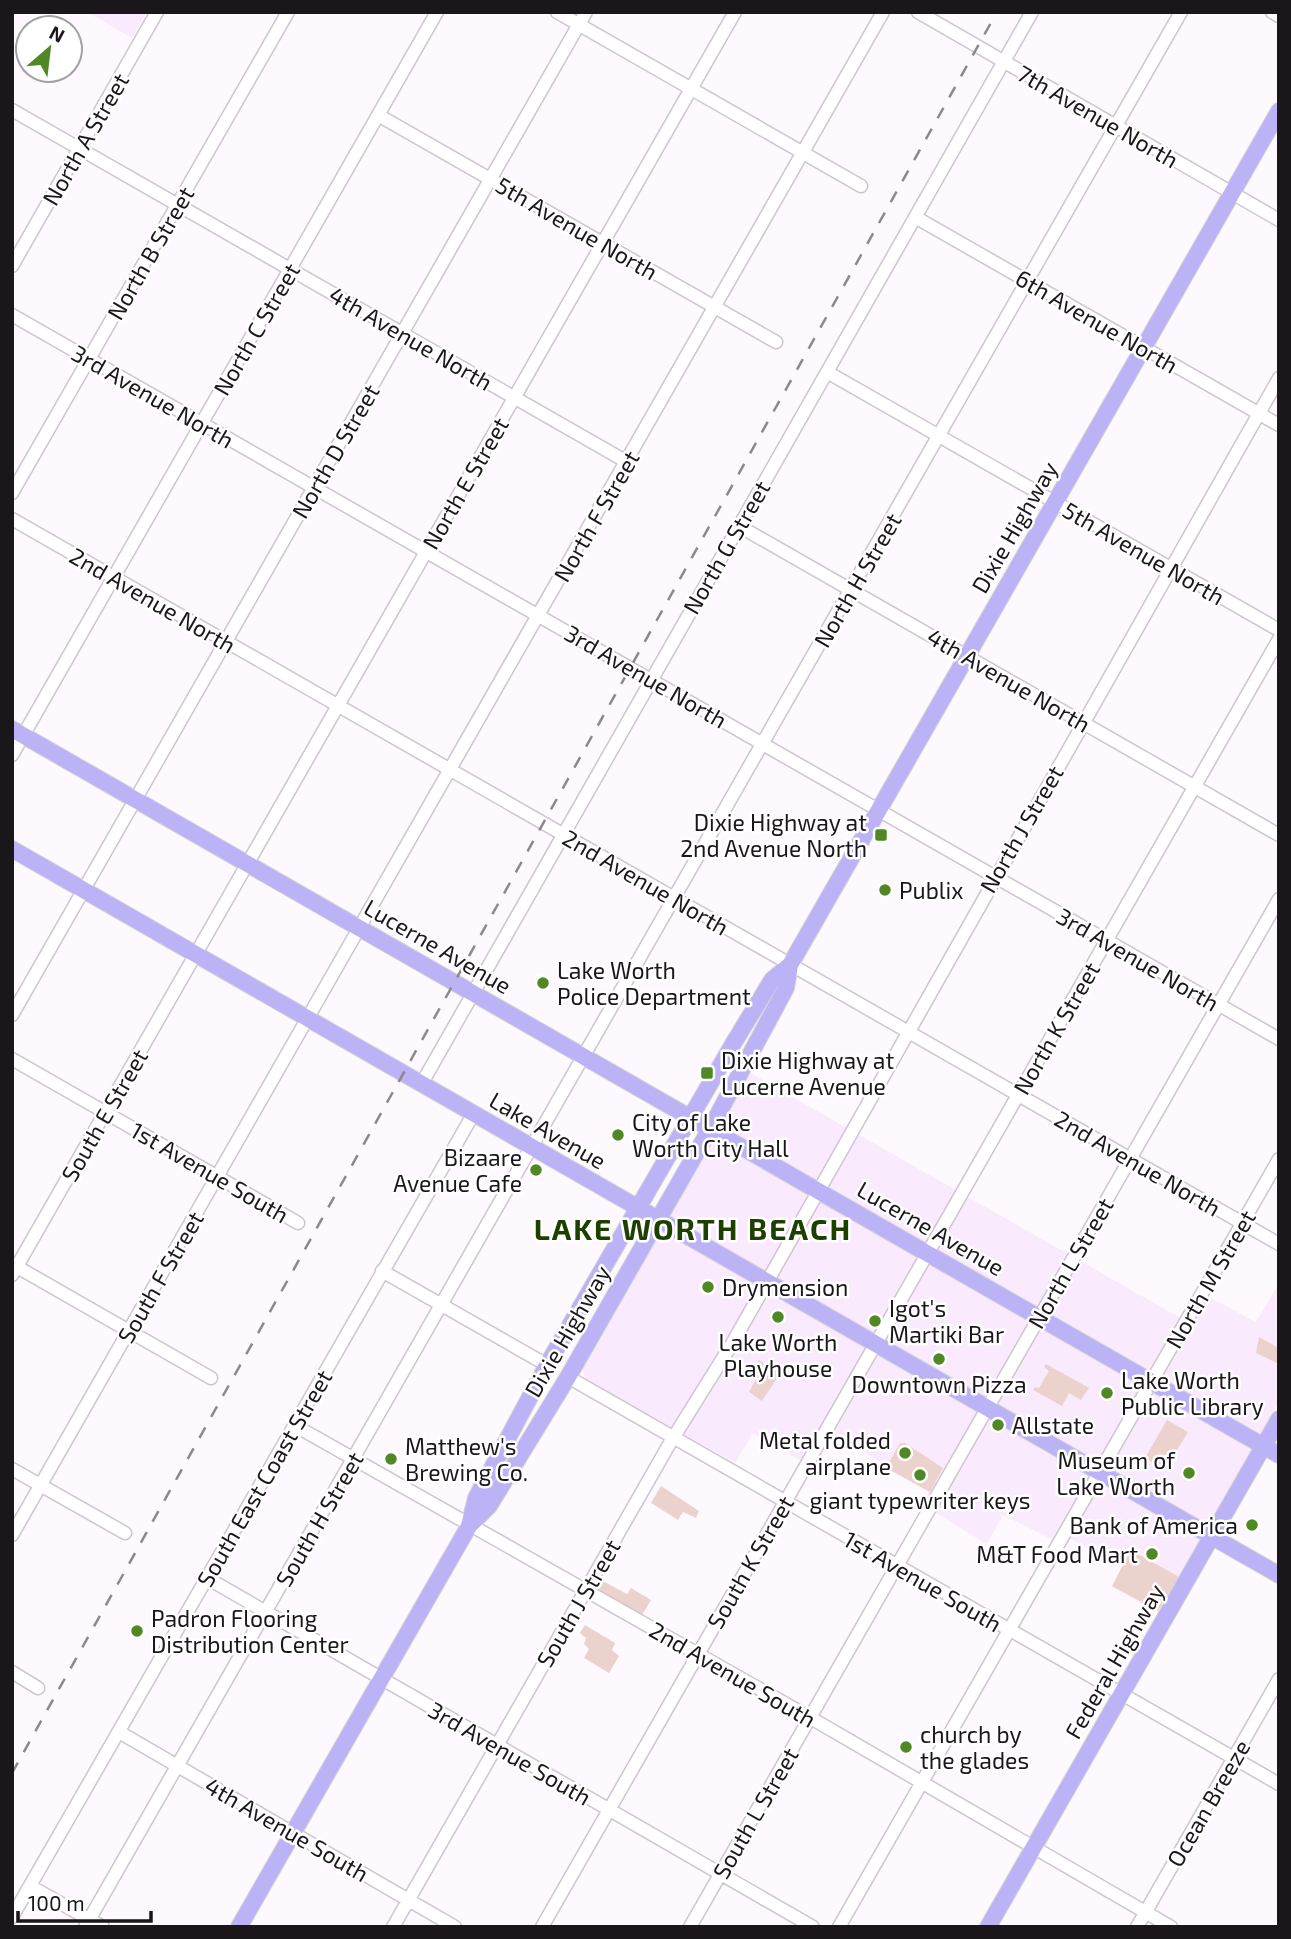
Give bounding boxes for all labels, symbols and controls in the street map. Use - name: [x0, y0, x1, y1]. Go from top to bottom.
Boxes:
- north arrow: [14, 14, 84, 84]
- text: N: [46, 20, 69, 47]
- street label: 7th Avenue North: [1012, 59, 1184, 173]
- street label: North A Street: [36, 68, 134, 210]
- street label: 5th Avenue North: [491, 170, 663, 286]
- street label: North B Street: [101, 181, 200, 325]
- street label: North C Street: [207, 258, 305, 400]
- street label: 6th Avenue North: [1011, 263, 1183, 379]
- street label: 4th Avenue North: [324, 280, 498, 396]
- street label: 3rd Avenue North: [67, 338, 239, 454]
- street label: North D Street: [285, 379, 385, 523]
- street label: North E Street: [416, 412, 514, 554]
- street label: North F Street: [547, 445, 645, 587]
- street label: Dixie Highway: [965, 456, 1063, 598]
- street label: North G Street: [677, 475, 776, 619]
- street label: 5th Avenue North: [1058, 495, 1230, 611]
- street label: North H Street: [807, 508, 907, 652]
- street label: 2nd Avenue North: [65, 541, 241, 659]
- street label: 3rd Avenue North: [560, 618, 732, 734]
- street label: 4th Avenue North: [922, 622, 1096, 738]
- street label: North J Street: [973, 760, 1069, 898]
- place label: Dixie Highway at 2nd Avenue North: [680, 808, 867, 862]
- street label: 2nd Avenue North: [558, 823, 734, 941]
- marker: Dixie Highway at 2nd Avenue North: [873, 827, 889, 843]
- place label: Publix: [899, 876, 963, 904]
- marker: Publix: [877, 882, 893, 898]
- street label: Lucerne Avenue: [360, 893, 516, 999]
- street label: 3rd Avenue North: [1052, 901, 1224, 1017]
- place label: Lake Worth Police Department: [557, 956, 751, 1010]
- street label: North K Street: [1007, 957, 1105, 1099]
- marker: Lake Worth Police Department: [535, 975, 551, 991]
- street label: South E Street: [55, 1044, 153, 1186]
- place label: Dixie Highway at Lucerne Avenue: [721, 1046, 894, 1100]
- marker: Dixie Highway at Lucerne Avenue: [699, 1065, 715, 1081]
- street label: Lake Avenue: [485, 1085, 611, 1175]
- street label: 2nd Avenue North: [1050, 1104, 1226, 1222]
- place label: City of Lake Worth City Hall: [632, 1108, 789, 1162]
- street label: 1st Avenue South: [126, 1115, 294, 1229]
- marker: City of Lake Worth City Hall: [610, 1127, 626, 1143]
- place label: Bizaare Avenue Cafe: [393, 1143, 522, 1197]
- marker: Bizaare Avenue Cafe: [528, 1162, 544, 1178]
- street label: Lucerne Avenue: [853, 1175, 1009, 1281]
- street label: North L Street: [1021, 1193, 1119, 1333]
- street label: North M Street: [1159, 1205, 1261, 1353]
- street label: South F Street: [111, 1206, 209, 1348]
- district label: LAKE WORTH BEACH: [534, 1210, 852, 1246]
- street label: Dixie Highway: [518, 1260, 616, 1402]
- place label: Drymension: [722, 1273, 848, 1301]
- marker: Drymension: [700, 1279, 716, 1295]
- place label: Igot's Martiki Bar: [889, 1294, 1004, 1348]
- marker: Lake Worth Playhouse: [770, 1309, 786, 1325]
- marker: Igot's Martiki Bar: [867, 1313, 883, 1329]
- place label: Lake Worth Playhouse: [719, 1328, 837, 1382]
- marker: Downtown Pizza: [931, 1351, 947, 1367]
- street label: South East Coast Street: [190, 1364, 338, 1591]
- place label: Lake Worth Public Library: [1121, 1366, 1264, 1420]
- place label: Downtown Pizza: [851, 1370, 1027, 1398]
- marker: Lake Worth Public Library: [1099, 1385, 1115, 1401]
- place label: Allstate: [1012, 1411, 1094, 1439]
- marker: Allstate: [990, 1417, 1006, 1433]
- place label: Metal folded airplane: [759, 1426, 891, 1480]
- place label: Matthew's Brewing Co.: [405, 1432, 528, 1486]
- marker: Metal folded airplane: [897, 1445, 913, 1461]
- place label: Museum of Lake Worth: [1056, 1446, 1176, 1500]
- street label: South H Street: [269, 1447, 369, 1591]
- marker: Matthew's Brewing Co.: [383, 1451, 399, 1467]
- marker: Museum of Lake Worth: [1181, 1465, 1197, 1481]
- marker: giant typewriter keys: [912, 1467, 928, 1483]
- place label: giant typewriter keys: [810, 1486, 1030, 1514]
- street label: South K Street: [701, 1490, 799, 1633]
- place label: Bank of America: [1070, 1511, 1238, 1539]
- marker: Bank of America: [1244, 1517, 1260, 1533]
- street label: 1st Avenue South: [839, 1524, 1007, 1638]
- street label: South J Street: [530, 1534, 626, 1672]
- place label: M&T Food Mart: [976, 1540, 1138, 1568]
- marker: M&T Food Mart: [1144, 1546, 1160, 1562]
- street label: Federal Highway: [1058, 1579, 1170, 1743]
- place label: Padron Flooring Distribution Center: [151, 1604, 349, 1658]
- street label: 2nd Avenue South: [645, 1615, 821, 1733]
- marker: Padron Flooring Distribution Center: [129, 1623, 145, 1639]
- street label: 3rd Avenue South: [424, 1695, 596, 1811]
- place label: church by the glades: [920, 1720, 1029, 1774]
- street label: Ocean Breeze: [1160, 1735, 1256, 1871]
- marker: church by the glades: [898, 1739, 914, 1755]
- street label: South L Street: [706, 1742, 804, 1884]
- street label: 4th Avenue South: [200, 1771, 374, 1887]
- scale bar: [18, 1880, 150, 1924]
- text: 100 m: [28, 1890, 85, 1915]

